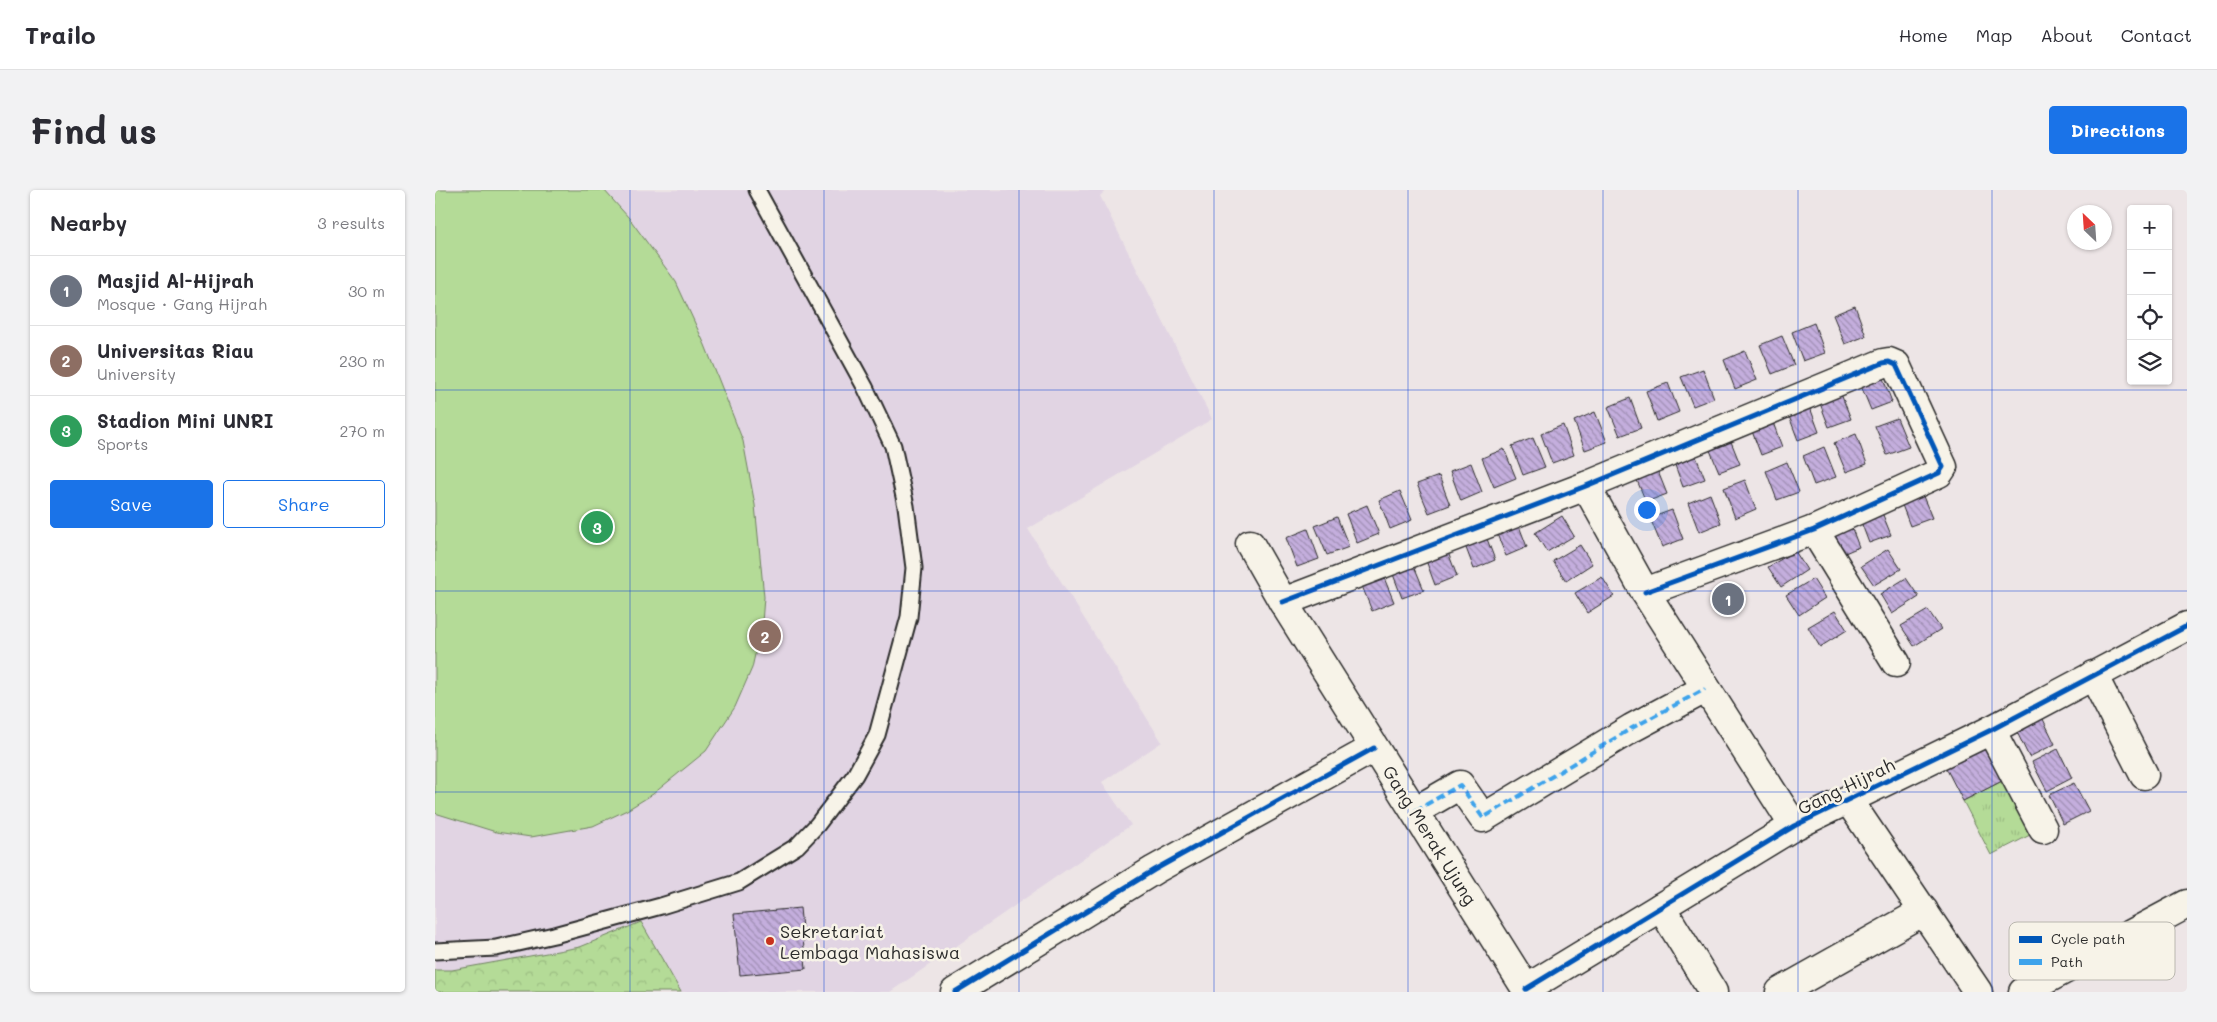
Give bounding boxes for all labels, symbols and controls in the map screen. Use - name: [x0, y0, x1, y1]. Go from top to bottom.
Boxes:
- text: Trailo: [25, 19, 96, 50]
- text: Home: [1899, 23, 1948, 47]
- text: Map: [1976, 23, 2012, 47]
- text: About: [2040, 23, 2093, 47]
- text: Contact: [2121, 23, 2192, 47]
- button: Directions: [2049, 106, 2187, 154]
- text: Find us: [30, 107, 157, 153]
- north arrow: [2067, 205, 2112, 250]
- map controls: [2127, 205, 2172, 385]
- button: +: [2127, 205, 2172, 250]
- text: Nearby: [50, 209, 127, 236]
- text: 3 results: [317, 212, 385, 233]
- button: −: [2127, 250, 2172, 295]
- text: Masjid Al-Hijrah: [97, 268, 254, 293]
- text: 1: [62, 280, 70, 301]
- text: 30 m: [348, 280, 385, 301]
- text: Mosque · Gang Hijrah: [97, 293, 267, 314]
- button: locate: [2127, 295, 2172, 340]
- text: Universitas Riau: [97, 338, 254, 363]
- button: layers: [2127, 340, 2172, 385]
- text: 2: [62, 350, 70, 371]
- text: 230 m: [339, 350, 385, 371]
- text: University: [97, 363, 176, 384]
- text: Stadion Mini UNRI: [97, 408, 273, 433]
- text: 3: [61, 420, 71, 441]
- text: 270 m: [339, 420, 385, 441]
- text: Sports: [97, 433, 148, 454]
- button: Save: [50, 480, 213, 528]
- button: Share: [223, 480, 385, 528]
- your location: [1634, 497, 1660, 523]
- pin: 3: [581, 508, 613, 546]
- pin: 1: [1712, 580, 1744, 618]
- pin: 2: [749, 617, 781, 655]
- street label: Gang Hijrah: [1793, 752, 1899, 820]
- street label: Gang Merak Ujung: [1377, 761, 1483, 909]
- place label: Sekretariat Lembaga Mahasiswa: [780, 919, 960, 964]
- legend: [2009, 922, 2175, 980]
- text: Cycle path: [2051, 929, 2125, 948]
- marker: Sekretariat Lembaga Mahasiswa: [764, 935, 776, 947]
- text: Path: [2051, 952, 2082, 971]

